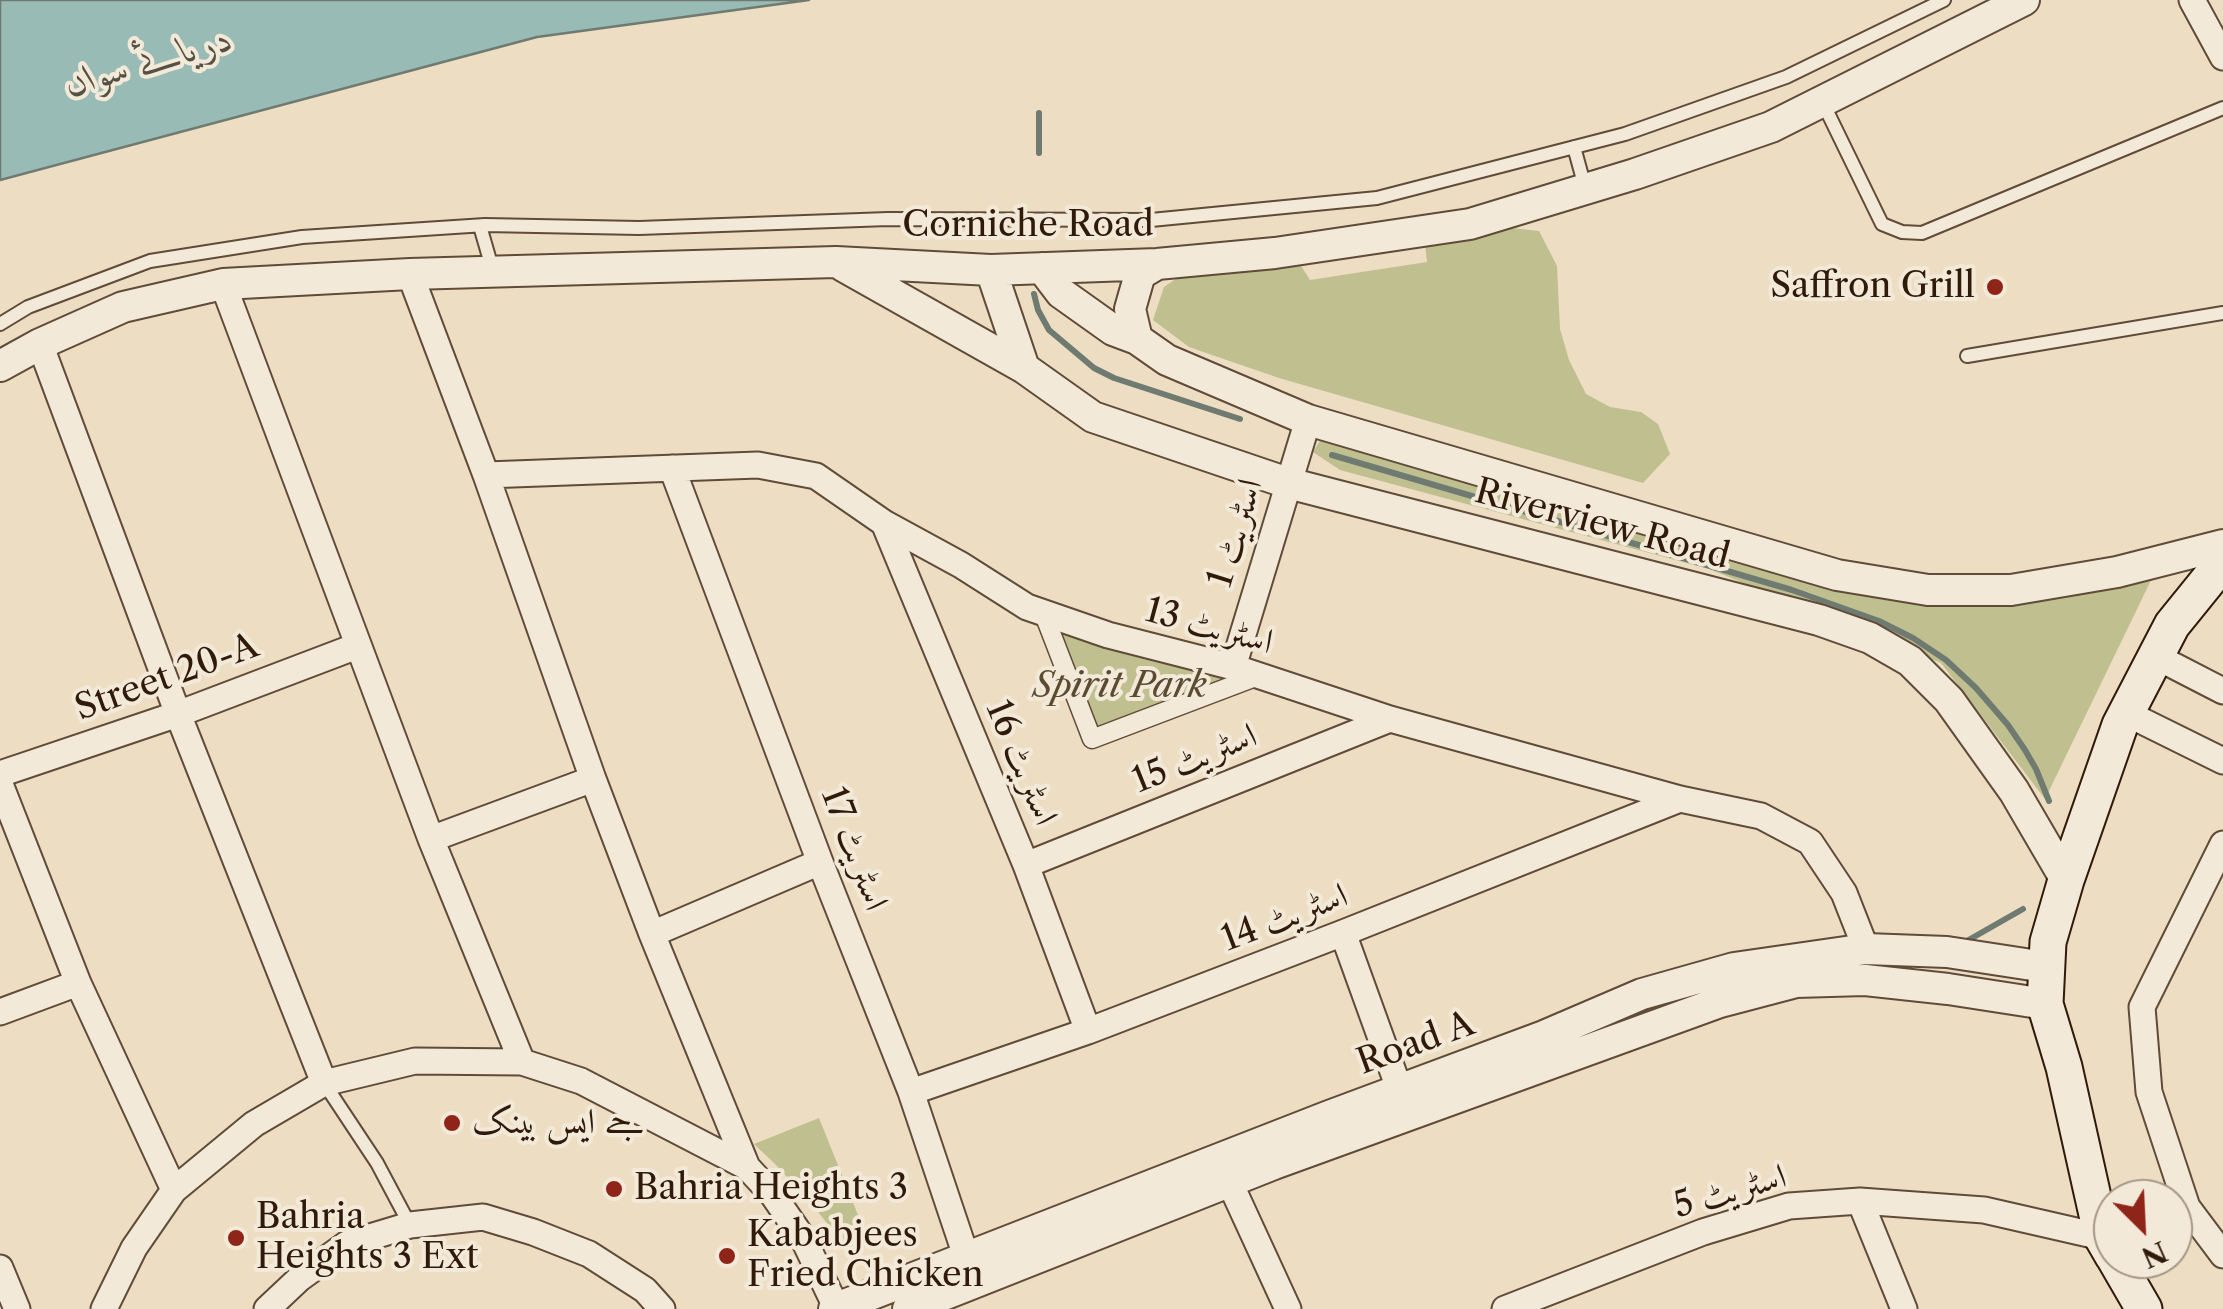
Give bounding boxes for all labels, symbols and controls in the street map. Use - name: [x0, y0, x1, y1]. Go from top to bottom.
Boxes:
- water label: دریائے سواں: [60, 16, 238, 108]
- street label: Corniche Road: [902, 205, 1154, 247]
- place label: Saffron Grill: [1770, 266, 1975, 308]
- marker: Saffron Grill: [1984, 276, 2006, 298]
- street label: Riverview Road: [1470, 471, 1734, 579]
- street label: اسٹریٹ 1: [1200, 474, 1272, 592]
- street label: اسٹریٹ 13: [1141, 590, 1277, 664]
- street label: Street 20-A: [70, 625, 264, 731]
- park label: Spirit Park: [1033, 666, 1207, 708]
- street label: اسٹریٹ 16: [976, 694, 1066, 832]
- street label: اسٹریٹ 15: [1127, 715, 1263, 803]
- street label: اسٹریٹ 17: [811, 782, 897, 916]
- street label: اسٹریٹ 14: [1216, 875, 1354, 961]
- street label: Road A: [1352, 1003, 1480, 1085]
- place label: جے ایس بینک: [472, 1102, 645, 1144]
- marker: جے ایس بینک: [441, 1112, 463, 1134]
- street label: اسٹریٹ 5: [1669, 1156, 1791, 1228]
- place label: Bahria Heights 3: [634, 1168, 908, 1210]
- marker: Bahria Heights 3: [603, 1178, 625, 1200]
- north arrow: [2093, 1179, 2193, 1279]
- place label: Bahria Heights 3 Ext: [256, 1197, 478, 1279]
- place label: Kababjees Fried Chicken: [747, 1215, 984, 1297]
- marker: Bahria Heights 3 Ext: [225, 1227, 247, 1249]
- text: N: [2136, 1234, 2172, 1275]
- marker: Kababjees Fried Chicken: [716, 1245, 738, 1267]

